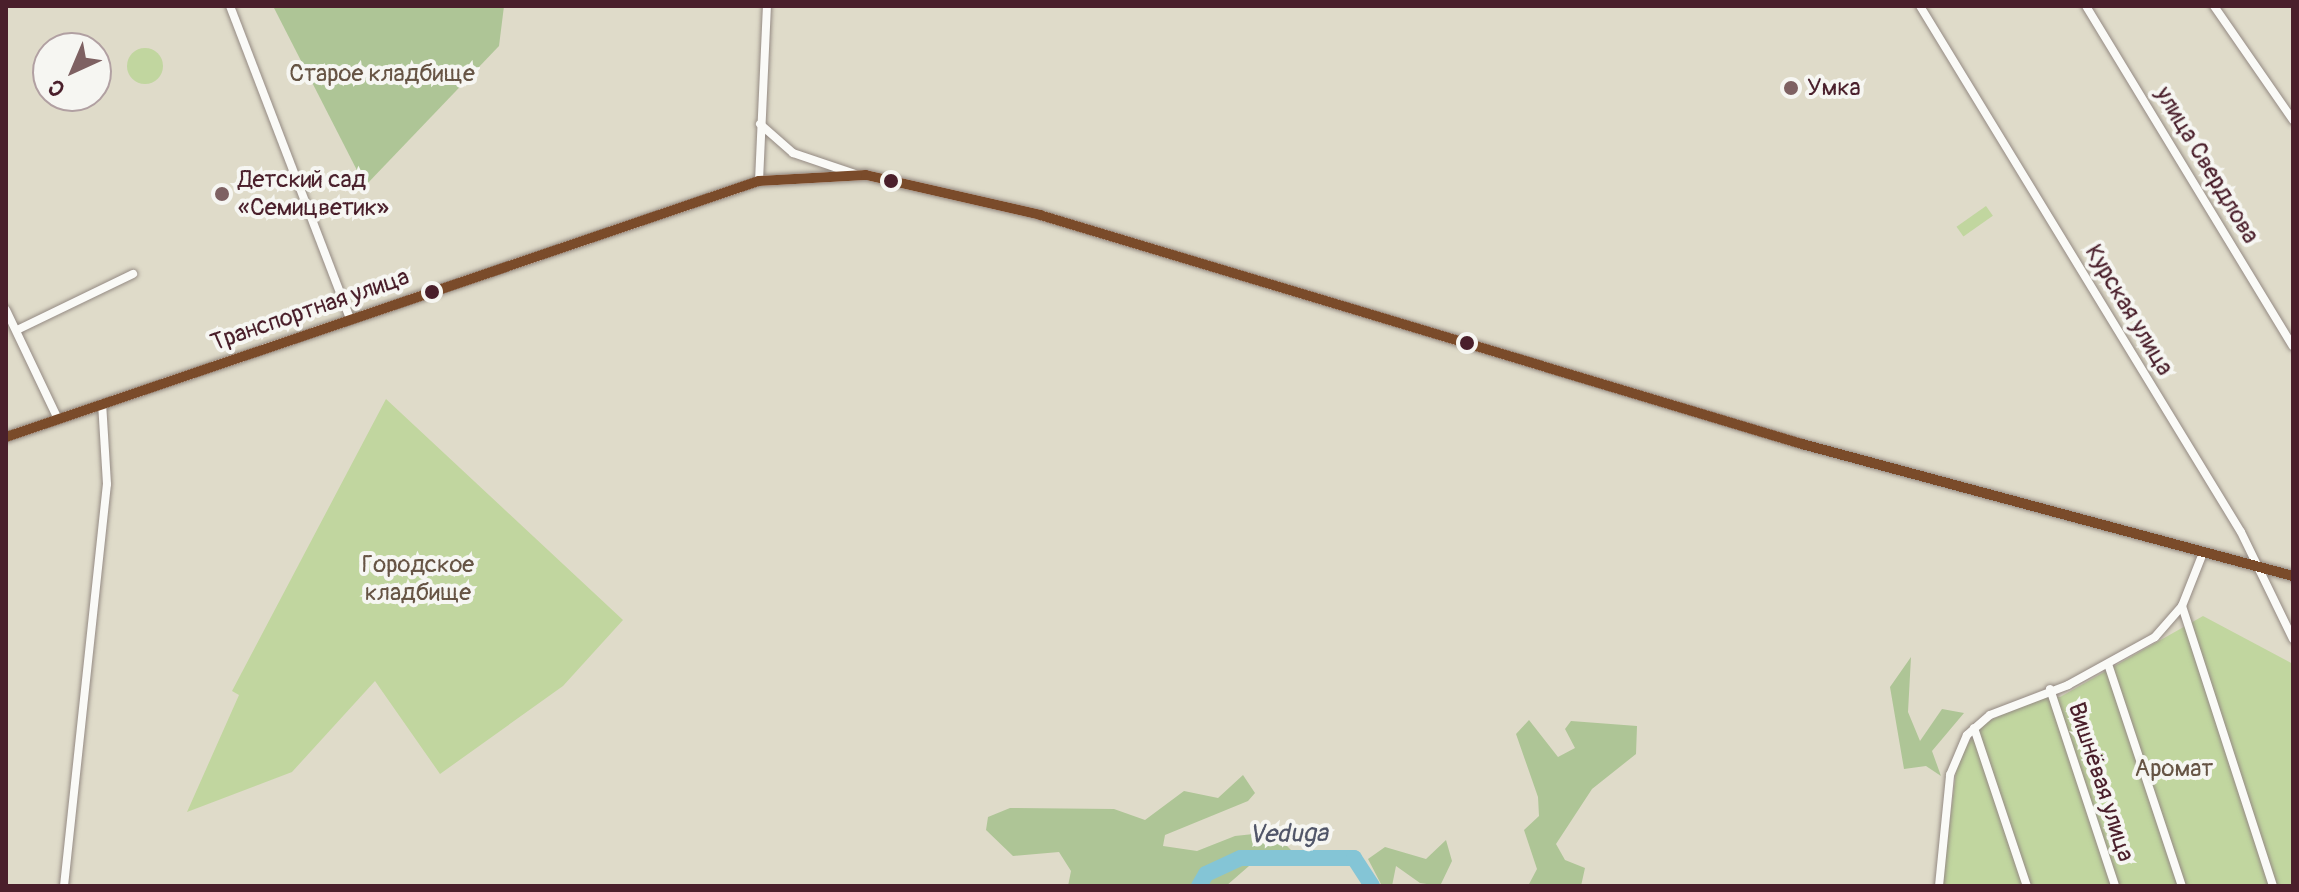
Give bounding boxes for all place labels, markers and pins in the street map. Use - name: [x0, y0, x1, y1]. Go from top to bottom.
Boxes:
- place label: Умка: [1807, 74, 1861, 102]
- marker: Умка: [1782, 79, 1800, 97]
- place label: Детский сад «Семицветик»: [238, 166, 389, 222]
- unlabelled marker: [883, 173, 899, 189]
- marker: Детский сад «Семицветик»: [213, 185, 231, 203]
- unlabelled marker: [424, 284, 440, 300]
- unlabelled marker: [1459, 335, 1475, 351]

